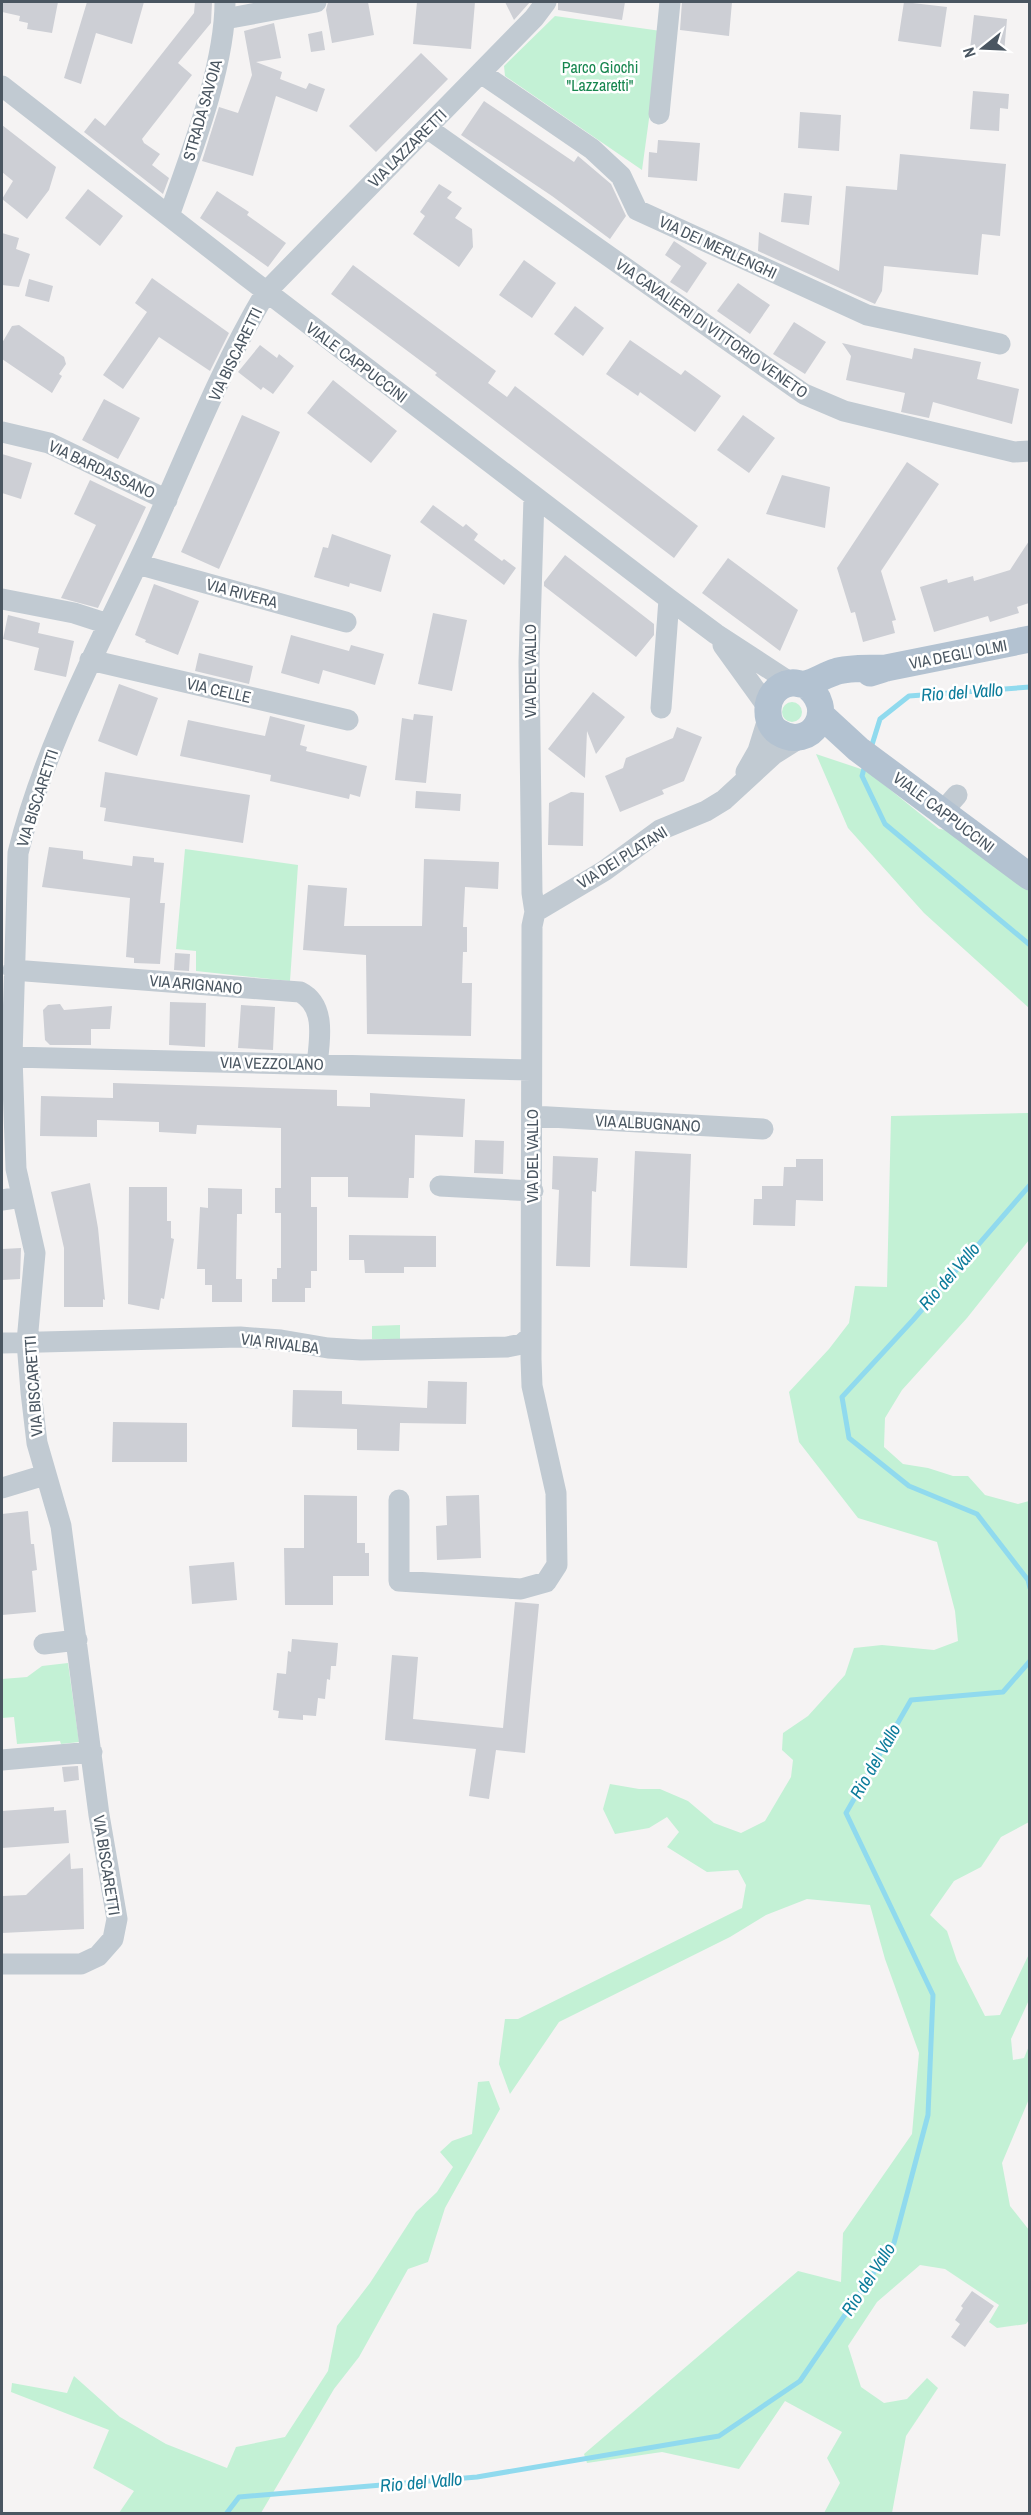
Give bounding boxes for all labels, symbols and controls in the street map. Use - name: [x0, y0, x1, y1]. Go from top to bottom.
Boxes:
- north arrow: [953, 18, 1013, 78]
- text: N: [957, 45, 981, 61]
- park label: Parco Giochi "Lazzaretti": [562, 56, 638, 96]
- street label: STRADA SAVOIA: [177, 57, 227, 163]
- street label: VIA LAZZARETTI: [363, 104, 451, 192]
- street label: VIA DEI MERLENGHI: [656, 210, 780, 284]
- street label: VIA CAVALIERI DI VITTORIO VENETO: [611, 253, 813, 403]
- street label: VIA BISCARETTI: [203, 304, 267, 404]
- street label: VIALE CAPPUCCINI: [302, 317, 412, 407]
- street label: VIA BARDASSANO: [45, 435, 159, 503]
- street label: VIA RIVERA: [204, 573, 280, 613]
- street label: VIA DEL VALLO: [519, 624, 541, 718]
- street label: VIA DEGLI OLMI: [907, 634, 1009, 674]
- street label: VIA CELLE: [185, 672, 253, 708]
- water label: Rio del Vallo: [920, 677, 1004, 707]
- street label: VIA BISCARETTI: [11, 746, 63, 850]
- street label: VIALE CAPPUCCINI: [889, 767, 999, 857]
- street label: VIA DEI PLATANI: [573, 821, 671, 893]
- street label: VIA ARIGNANO: [149, 969, 243, 999]
- street label: VIA VEZZOLANO: [220, 1051, 324, 1075]
- street label: VIA DEL VALLO: [521, 1109, 543, 1203]
- street label: VIA ALBUGNANO: [595, 1109, 701, 1137]
- water label: Rio del Vallo: [913, 1237, 985, 1315]
- street label: VIA RIVALBA: [240, 1327, 321, 1359]
- street label: VIA BISCARETTI: [18, 1335, 48, 1437]
- water label: Rio del Vallo: [844, 1719, 906, 1803]
- street label: VIA BISCARETTI: [88, 1813, 126, 1917]
- water label: Rio del Vallo: [835, 2238, 901, 2320]
- water label: Rio del Vallo: [379, 2466, 463, 2498]

